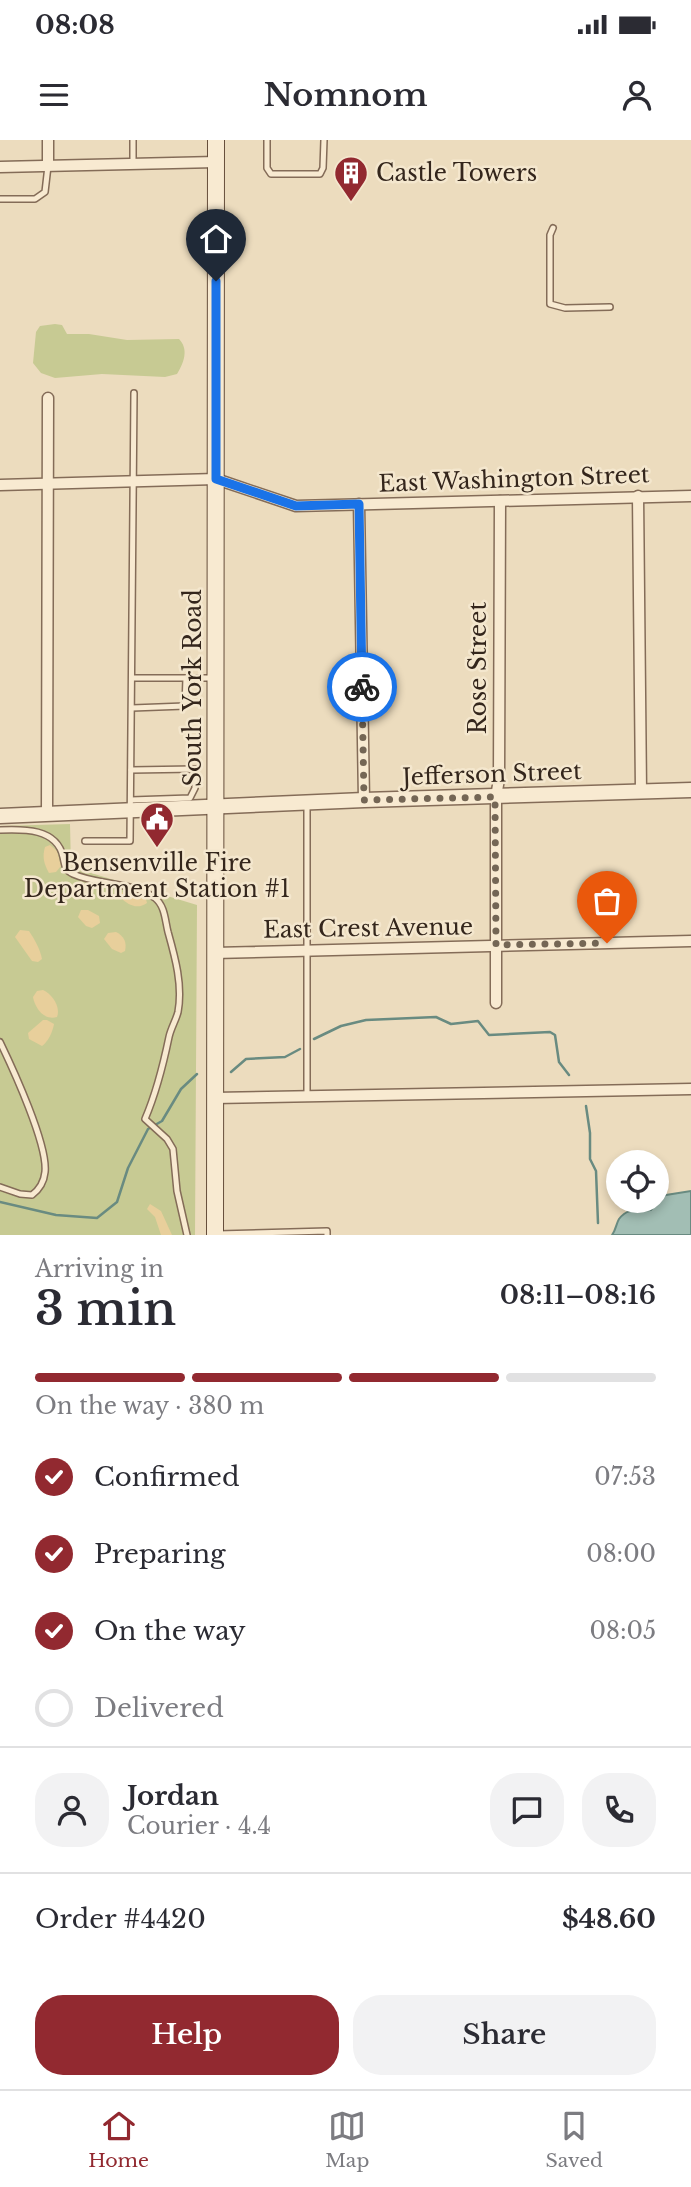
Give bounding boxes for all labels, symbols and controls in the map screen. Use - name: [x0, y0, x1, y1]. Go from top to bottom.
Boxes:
- text: 08:08: [35, 9, 115, 41]
- text: Nomnom: [264, 75, 427, 115]
- icon: menu: [35, 76, 73, 114]
- icon: person: [618, 76, 656, 114]
- building icon: Castle Towers: [332, 154, 370, 203]
- place label: Castle Towers: [376, 159, 537, 187]
- pin: [186, 209, 246, 281]
- icon: home: [197, 220, 235, 258]
- street label: East Washington Street: [378, 460, 650, 498]
- street label: South York Road: [179, 589, 207, 787]
- street label: Rose Street: [464, 602, 492, 734]
- courier: [327, 652, 397, 722]
- icon: bike: [343, 668, 381, 706]
- street label: Jefferson Street: [399, 757, 582, 791]
- public building icon: Bensenville Fire Department Station #1: [138, 800, 176, 849]
- place label: Bensenville Fire Department Station #1: [24, 849, 290, 903]
- pin: [577, 871, 637, 943]
- icon: bag: [588, 882, 626, 920]
- street label: East Crest Avenue: [263, 912, 473, 944]
- map controls: [606, 1150, 669, 1213]
- button: locate: [606, 1150, 669, 1213]
- text: Arriving in: [35, 1255, 164, 1283]
- text: 08:11–08:16: [500, 1279, 656, 1311]
- text: 3 min: [35, 1280, 176, 1337]
- text: On the way · 380 m: [35, 1392, 264, 1420]
- icon: check: [35, 1458, 73, 1496]
- text: Confirmed: [94, 1461, 239, 1493]
- text: 07:53: [594, 1463, 656, 1491]
- icon: check: [35, 1535, 73, 1573]
- text: Preparing: [94, 1538, 226, 1570]
- text: 08:00: [586, 1540, 656, 1568]
- icon: check: [35, 1612, 73, 1650]
- text: On the way: [94, 1615, 246, 1647]
- text: 08:05: [590, 1617, 656, 1645]
- text: Delivered: [94, 1692, 224, 1724]
- button: person: [35, 1773, 109, 1847]
- button: chat: [490, 1773, 564, 1847]
- button: phone: [582, 1773, 656, 1847]
- text: Jordan: [127, 1780, 219, 1812]
- text: Courier · 4.4: [127, 1812, 271, 1840]
- text: Order #4420: [35, 1903, 206, 1935]
- text: $48.60: [562, 1903, 656, 1935]
- button: Help: [35, 1995, 339, 2075]
- button: Share: [353, 1995, 656, 2075]
- tab: Home: [88, 2107, 149, 2172]
- tab: Map: [325, 2107, 369, 2172]
- tab: Saved: [546, 2107, 603, 2172]

